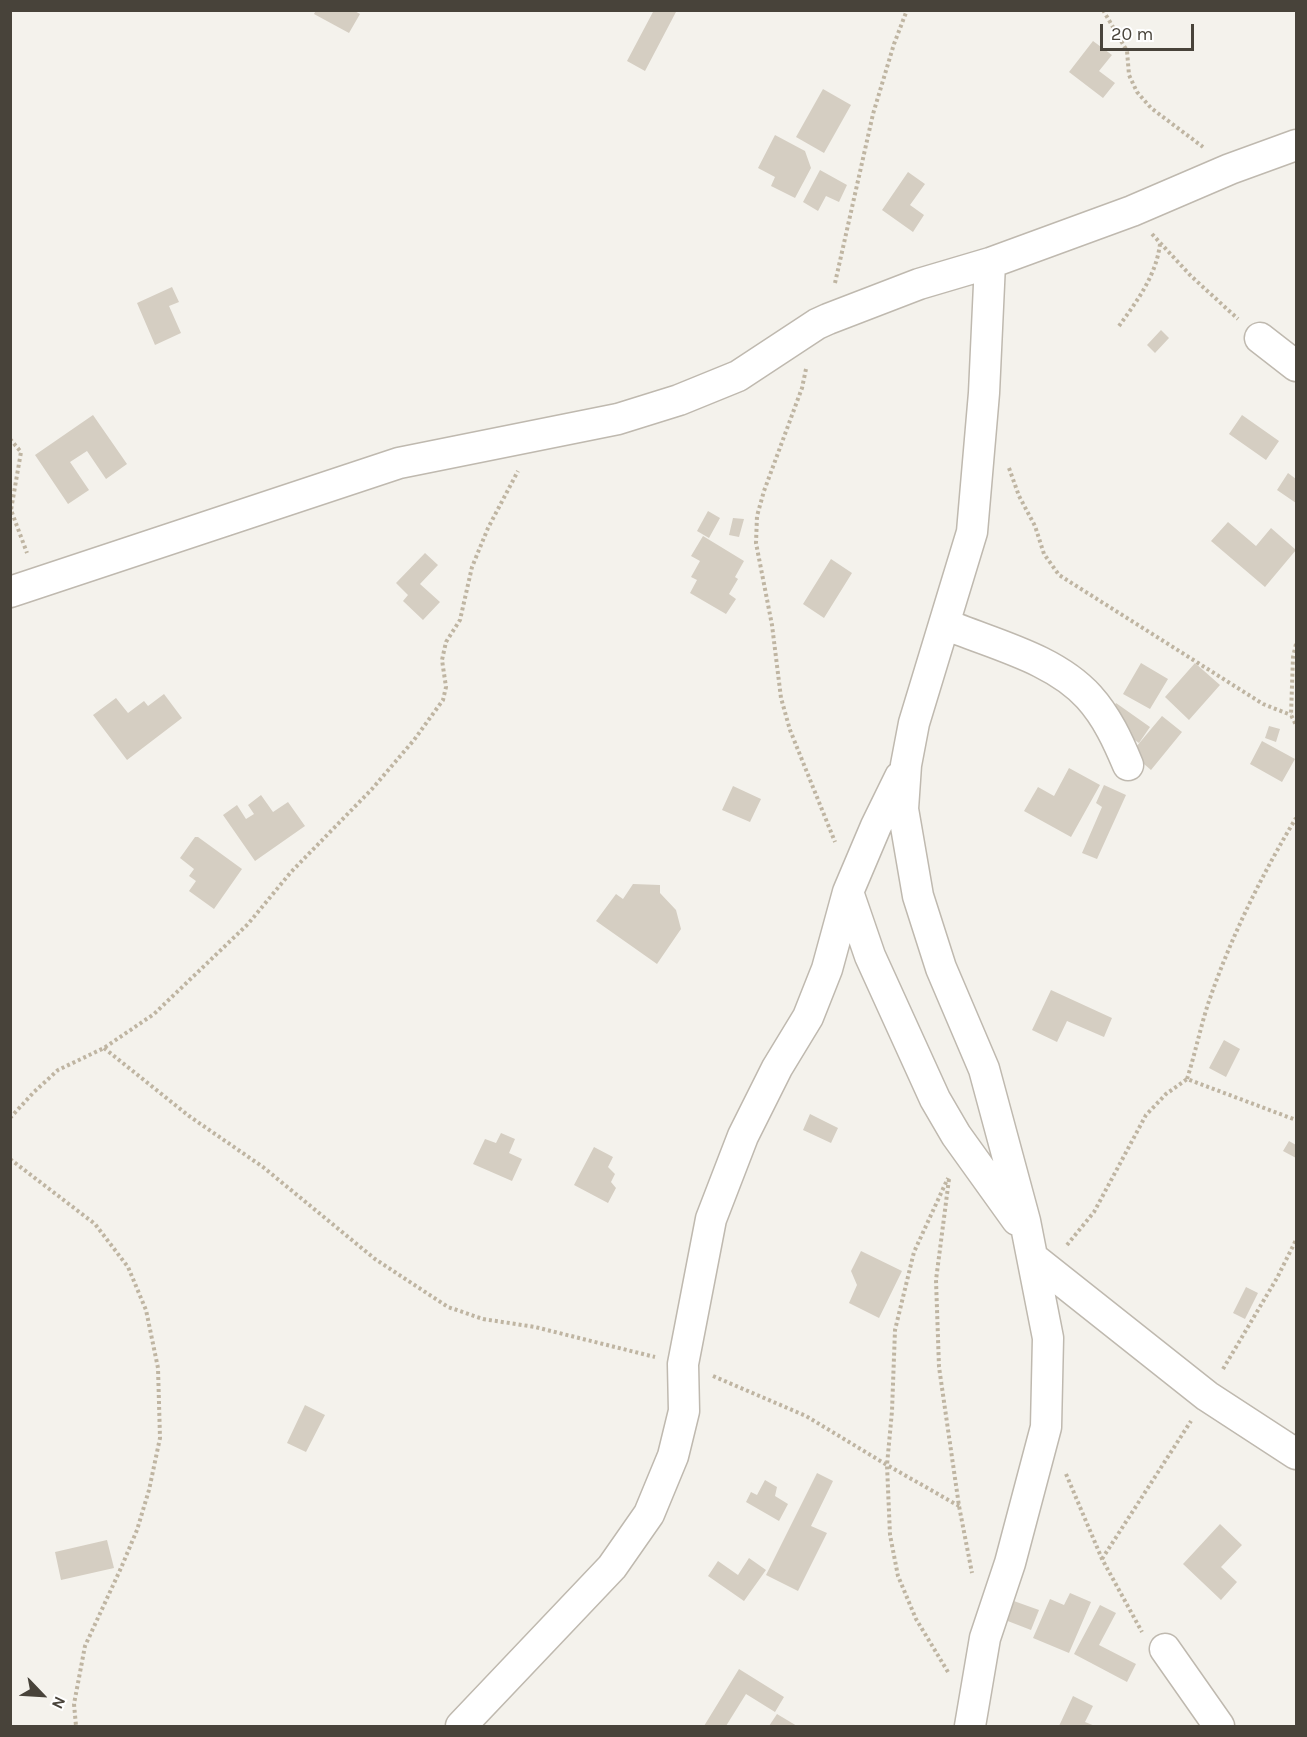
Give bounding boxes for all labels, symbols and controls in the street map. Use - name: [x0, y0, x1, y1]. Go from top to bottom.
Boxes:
- scale bar: [1103, 12, 1198, 50]
- text: 20 m: [1111, 23, 1153, 45]
- north arrow: [12, 1665, 72, 1725]
- text: N: [48, 1694, 70, 1712]

